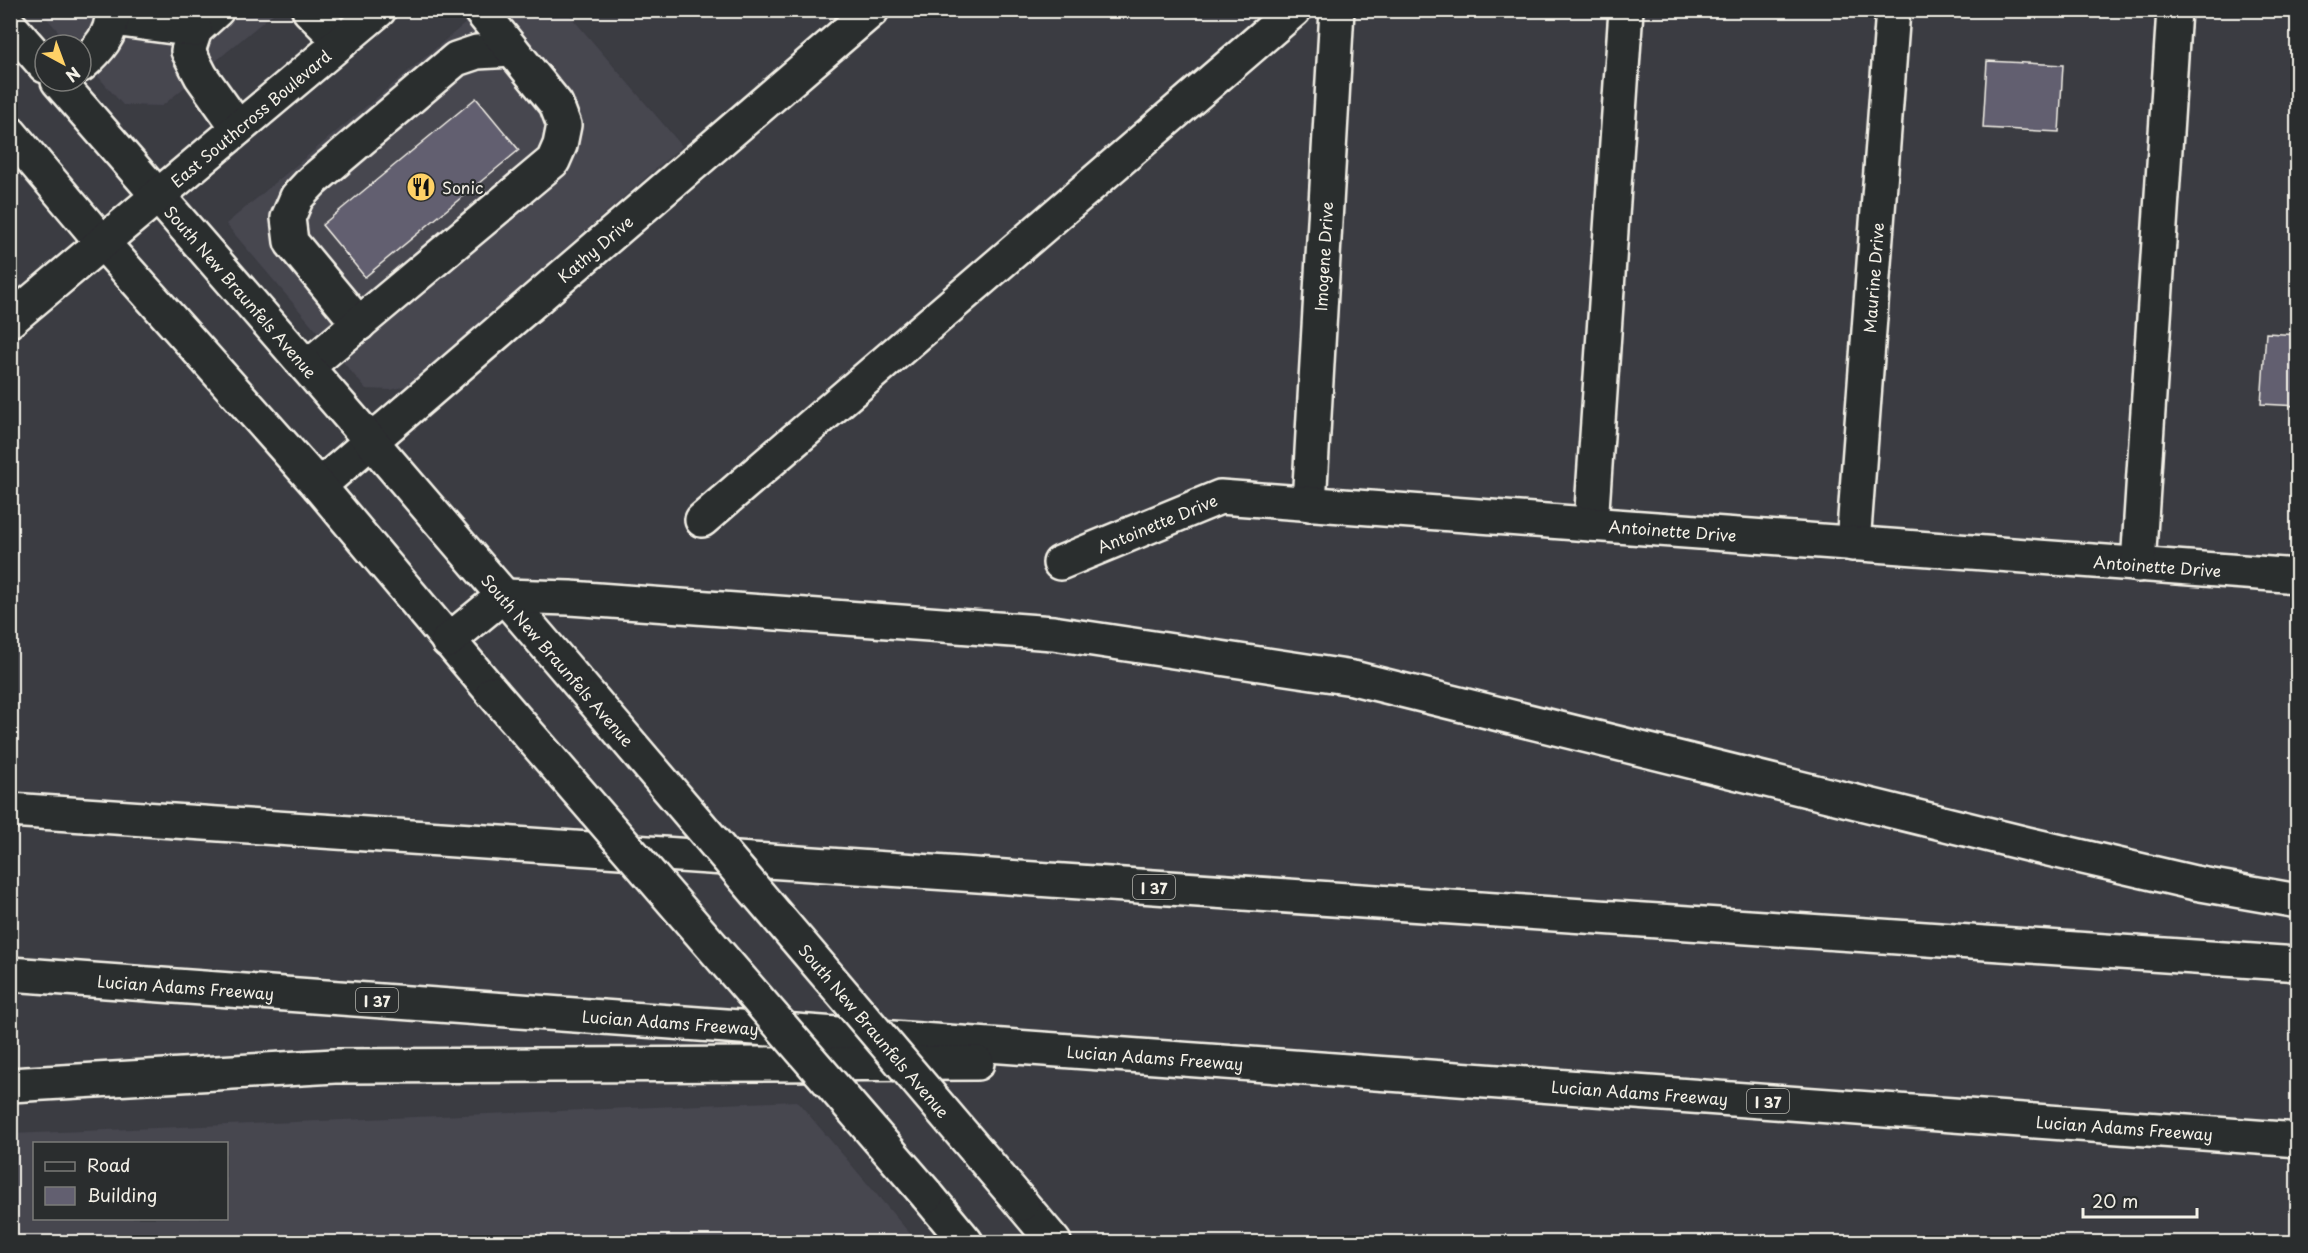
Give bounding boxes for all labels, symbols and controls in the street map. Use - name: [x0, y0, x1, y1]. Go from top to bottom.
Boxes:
- north arrow: [33, 33, 93, 93]
- street label: East Southcross Boulevard: [165, 43, 336, 192]
- text: N: [61, 62, 86, 88]
- restaurant icon: Sonic: [405, 171, 437, 203]
- place label: Sonic: [442, 175, 483, 199]
- street label: South New Braunfels Avenue: [159, 200, 323, 383]
- street label: Imogene Drive: [1308, 201, 1338, 312]
- street label: Kathy Drive: [552, 209, 638, 288]
- street label: Maurine Drive: [1857, 222, 1889, 334]
- street label: Antoinette Drive: [1093, 487, 1221, 558]
- street label: Antoinette Drive: [1608, 514, 1737, 547]
- street label: Antoinette Drive: [2093, 549, 2222, 582]
- street label: South New Braunfels Avenue: [476, 569, 640, 752]
- road number: I 37: [1133, 875, 1175, 899]
- street label: South New Braunfels Avenue: [793, 938, 955, 1123]
- street label: Lucian Adams Freeway: [96, 968, 275, 1005]
- road number: I 37: [356, 988, 398, 1012]
- street label: Lucian Adams Freeway: [581, 1004, 759, 1040]
- street label: Lucian Adams Freeway: [1066, 1039, 1244, 1075]
- street label: Lucian Adams Freeway: [1550, 1074, 1729, 1111]
- road number: I 37: [1747, 1089, 1789, 1113]
- street label: Lucian Adams Freeway: [2035, 1109, 2214, 1146]
- legend: [33, 1142, 228, 1220]
- text: Road: [87, 1151, 131, 1178]
- text: Building: [87, 1181, 157, 1208]
- scale bar: [2083, 1181, 2197, 1219]
- text: 20 m: [2092, 1187, 2138, 1214]

